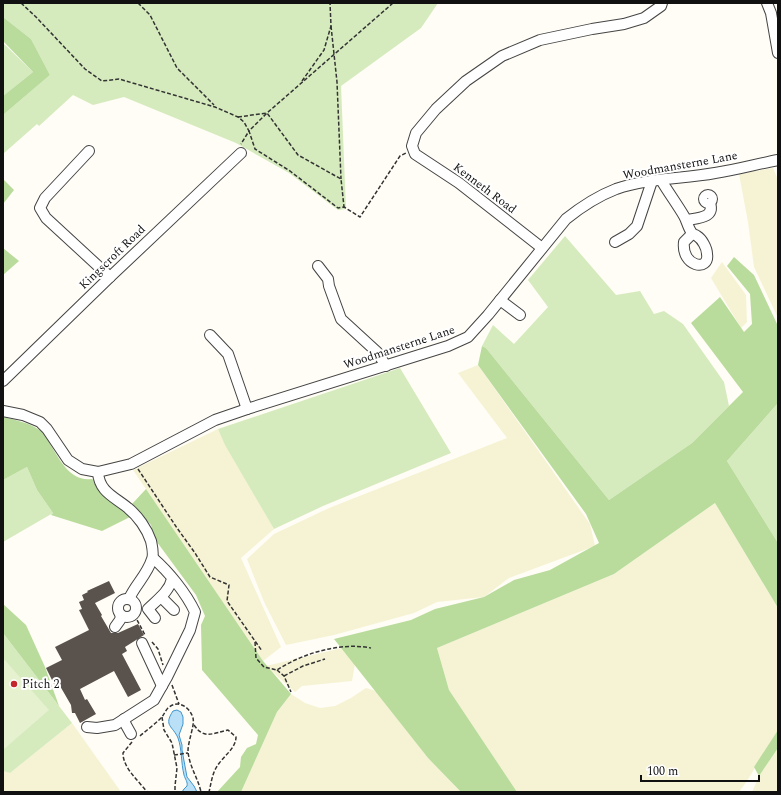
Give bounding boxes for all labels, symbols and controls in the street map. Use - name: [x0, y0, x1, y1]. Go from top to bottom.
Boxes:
- street label: Woodmansterne Lane: [621, 146, 739, 185]
- street label: Kenneth Road: [449, 158, 521, 219]
- street label: Kingscroft Road: [75, 220, 150, 294]
- street label: Woodmansterne Lane: [341, 320, 458, 374]
- place label: Pitch 2: [22, 675, 59, 694]
- marker: Pitch 2: [9, 679, 19, 689]
- scale bar: [641, 757, 759, 783]
- text: 100 m: [647, 762, 678, 781]

